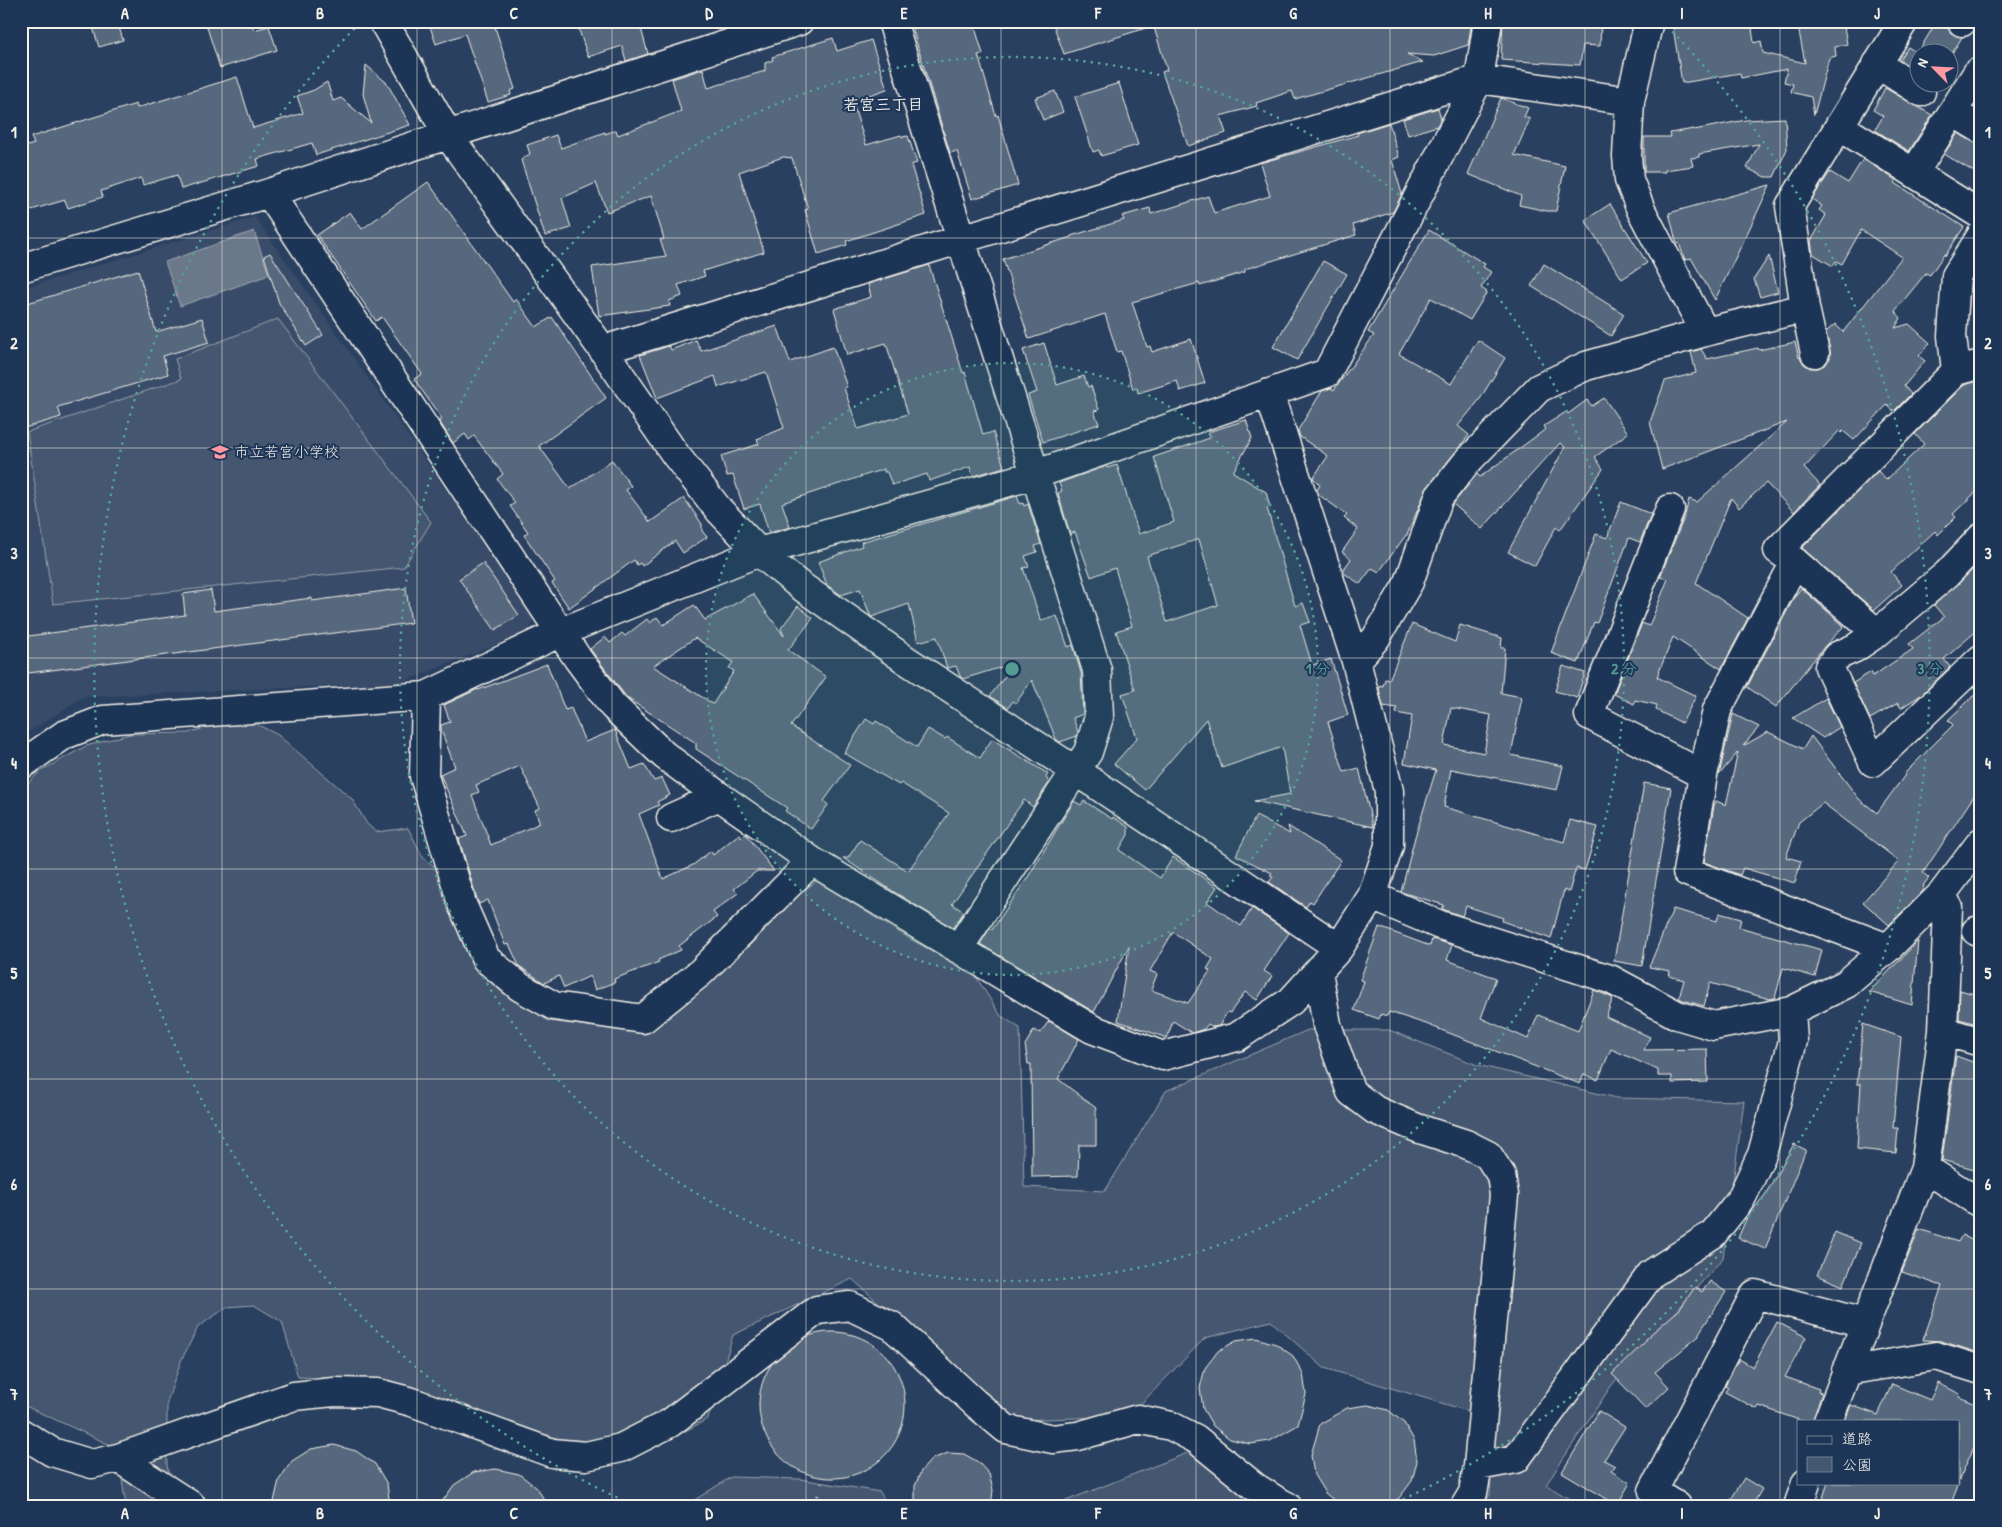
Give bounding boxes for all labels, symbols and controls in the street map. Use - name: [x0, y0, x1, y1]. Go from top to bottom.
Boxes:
- text: A: [121, 2, 129, 24]
- text: B: [316, 2, 324, 24]
- text: C: [510, 2, 519, 24]
- text: D: [705, 2, 713, 24]
- text: E: [900, 2, 908, 24]
- text: F: [1094, 2, 1102, 24]
- text: G: [1289, 2, 1297, 24]
- text: H: [1484, 2, 1492, 24]
- text: I: [1680, 2, 1684, 24]
- text: J: [1874, 2, 1880, 24]
- north arrow: [1910, 42, 1960, 92]
- text: N: [1911, 55, 1932, 70]
- district label: 若宮三丁目: [843, 93, 923, 115]
- text: 1: [11, 121, 17, 143]
- text: 1: [1985, 121, 1991, 143]
- text: 2: [10, 332, 18, 354]
- text: 2: [1984, 332, 1992, 354]
- place label: 市立若宮小学校: [234, 441, 339, 462]
- school or university icon: 市立若宮小学校: [210, 442, 230, 462]
- text: 3: [10, 542, 18, 564]
- text: 3: [1984, 542, 1992, 564]
- text: 1 分: [1306, 658, 1330, 679]
- text: 2 分: [1611, 658, 1637, 679]
- text: 3 分: [1917, 658, 1943, 679]
- centre of rings: [1003, 660, 1021, 678]
- text: 4: [11, 752, 17, 774]
- text: 4: [1985, 752, 1991, 774]
- text: 5: [11, 962, 18, 984]
- text: 5: [1985, 962, 1992, 984]
- text: 6: [11, 1173, 18, 1195]
- text: 6: [1985, 1173, 1992, 1195]
- text: 7: [9, 1383, 18, 1405]
- text: 7: [1983, 1383, 1992, 1405]
- legend: [1797, 1420, 1960, 1484]
- text: 道路: [1842, 1428, 1872, 1449]
- text: 公園: [1842, 1454, 1872, 1475]
- text: A: [121, 1502, 129, 1524]
- text: B: [316, 1502, 324, 1524]
- text: C: [510, 1502, 519, 1524]
- text: D: [705, 1502, 713, 1524]
- text: E: [900, 1502, 908, 1524]
- text: F: [1094, 1502, 1102, 1524]
- text: G: [1289, 1502, 1297, 1524]
- text: H: [1484, 1502, 1492, 1524]
- text: I: [1680, 1502, 1684, 1524]
- text: J: [1874, 1502, 1880, 1524]

